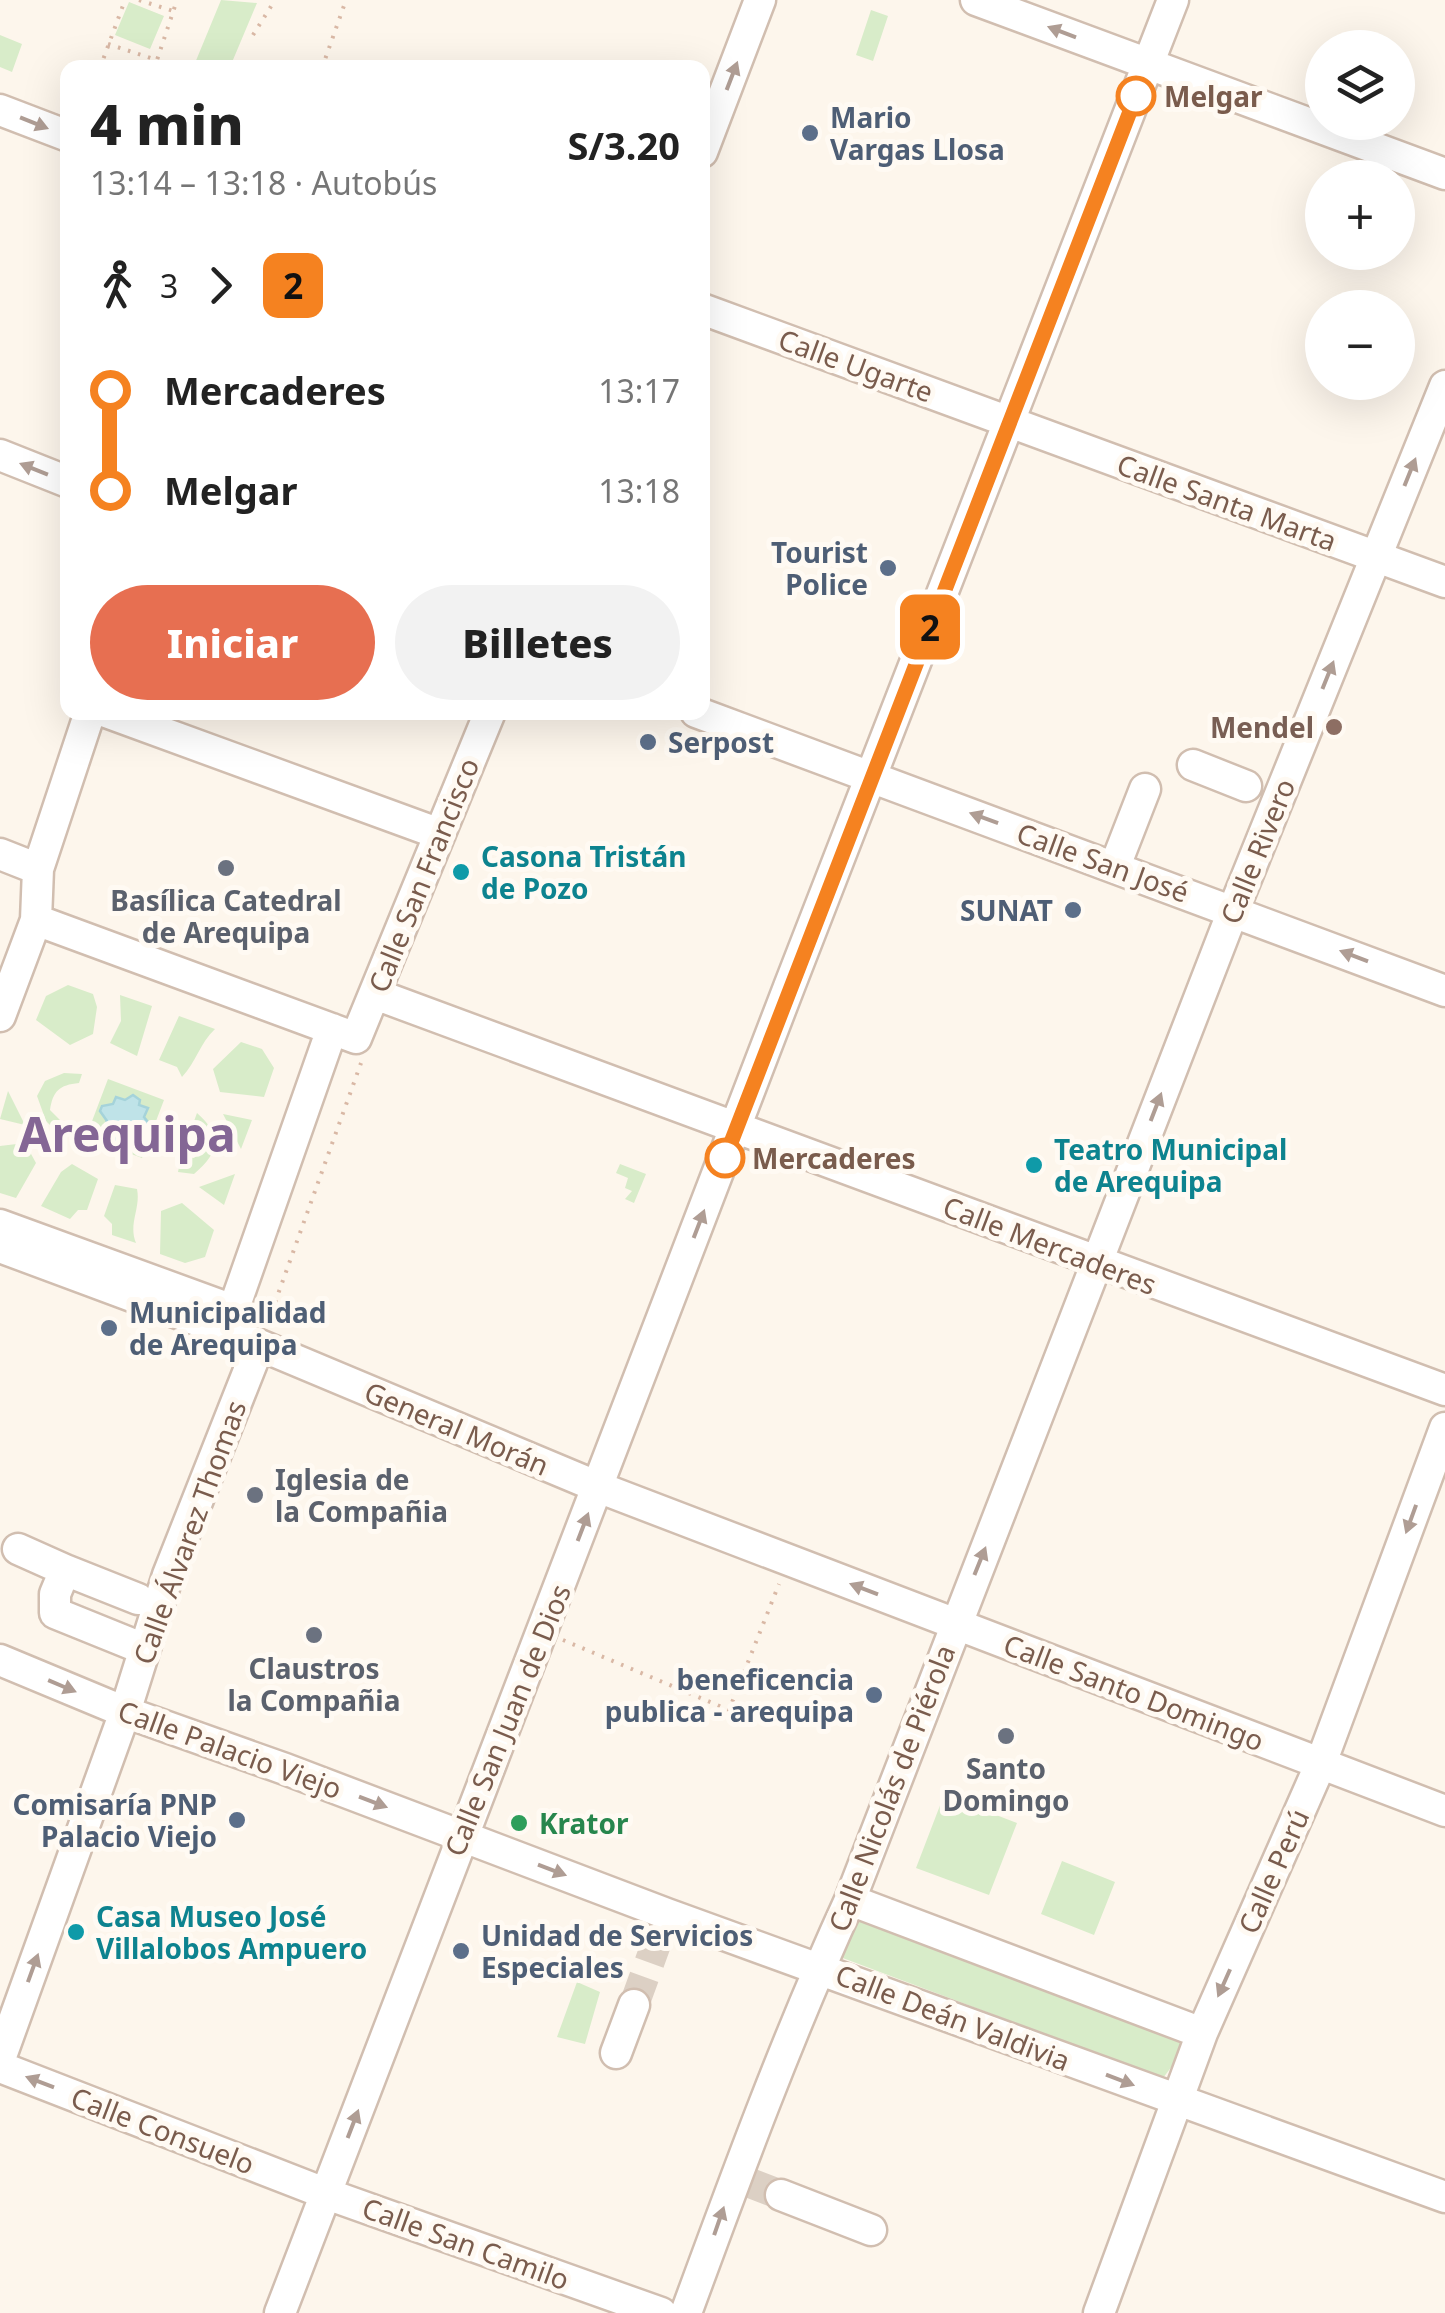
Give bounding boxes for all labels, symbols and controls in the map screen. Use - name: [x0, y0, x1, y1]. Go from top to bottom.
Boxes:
- one-way arrow: [1047, 24, 1077, 39]
- map controls: [1305, 30, 1415, 400]
- button: layers: [1305, 30, 1415, 140]
- one-way arrow: [724, 61, 740, 91]
- marker: Melgar: [1117, 77, 1155, 115]
- place label: Melgar: [1164, 77, 1263, 115]
- text: 4 min: [90, 86, 244, 161]
- place label: Mario Vargas Llosa: [830, 98, 1005, 168]
- one-way arrow: [19, 116, 49, 131]
- text: S/3.20: [567, 119, 680, 171]
- marker: Mario Vargas Llosa: [799, 122, 821, 144]
- button: +: [1305, 160, 1415, 270]
- text: 13:14 – 13:18 · Autobús: [90, 161, 437, 204]
- icon: walk: [90, 258, 145, 313]
- icon: forward: [193, 258, 248, 313]
- text: 2: [283, 262, 303, 309]
- text: 3: [160, 264, 178, 307]
- button: −: [1305, 290, 1415, 400]
- street label: Calle Ugarte: [773, 319, 939, 411]
- text: Mercaderes: [164, 364, 386, 416]
- text: 13:17: [598, 369, 680, 412]
- street label: Calle Santa Marta: [1112, 445, 1342, 559]
- one-way arrow: [1403, 457, 1419, 487]
- one-way arrow: [18, 460, 48, 476]
- text: Melgar: [164, 464, 298, 516]
- text: 13:18: [598, 469, 680, 512]
- place label: Tourist Police: [771, 533, 868, 603]
- marker: Tourist Police: [877, 557, 899, 579]
- button: Iniciar: [90, 585, 375, 700]
- button: Billetes: [395, 585, 680, 700]
- line badge: 2: [898, 594, 962, 660]
- text: 2: [920, 604, 940, 651]
- one-way arrow: [1321, 660, 1337, 690]
- place label: Mendel: [1210, 708, 1314, 746]
- marker: Mendel: [1323, 716, 1345, 738]
- place label: Serpost: [668, 723, 774, 761]
- marker: Serpost: [637, 731, 659, 753]
- street label: Calle San Francisco: [359, 752, 487, 998]
- street label: Calle Rivero: [1211, 773, 1303, 929]
- one-way arrow: [968, 810, 998, 825]
- street label: Calle San José: [1012, 813, 1194, 911]
- place label: Casona Tristán de Pozo: [481, 837, 686, 907]
- marker: Basílica Catedral de Arequipa: [215, 857, 237, 879]
- marker: Casona Tristán de Pozo: [450, 861, 472, 883]
- place label: Basílica Catedral de Arequipa: [110, 881, 342, 951]
- place label: SUNAT: [960, 891, 1053, 929]
- marker: SUNAT: [1062, 899, 1084, 921]
- one-way arrow: [1338, 948, 1368, 963]
- one-way arrow: [1149, 1092, 1165, 1122]
- district label: Arequipa: [18, 1101, 236, 1166]
- place label: Teatro Municipal de Arequipa: [1054, 1130, 1287, 1200]
- marker: Mercaderes: [706, 1139, 744, 1177]
- place label: Mercaderes: [752, 1139, 915, 1177]
- marker: Teatro Municipal de Arequipa: [1023, 1154, 1045, 1176]
- street label: Calle Mercaderes: [938, 1187, 1162, 1303]
- one-way arrow: [692, 1208, 708, 1238]
- place label: Municipalidad de Arequipa: [129, 1293, 326, 1363]
- marker: Municipalidad de Arequipa: [98, 1317, 120, 1339]
- street label: General Morán: [359, 1372, 555, 1484]
- street label: Calle Álvarez Thomas: [124, 1395, 254, 1669]
- place label: Iglesia de la Compañia: [275, 1460, 448, 1530]
- marker: Iglesia de la Compañia: [244, 1484, 266, 1506]
- one-way arrow: [1403, 1505, 1418, 1535]
- one-way arrow: [576, 1512, 592, 1542]
- one-way arrow: [973, 1546, 989, 1576]
- street label: Calle San Juan de Dios: [435, 1578, 579, 1862]
- one-way arrow: [848, 1580, 878, 1596]
- marker: Claustros la Compañia: [303, 1624, 325, 1646]
- street label: Calle Santo Domingo: [998, 1625, 1270, 1759]
- street label: Calle Nicolás de Piérola: [819, 1639, 963, 1937]
- place label: Claustros la Compañia: [228, 1649, 401, 1719]
- place label: beneficencia publica - arequipa: [605, 1660, 854, 1730]
- one-way arrow: [47, 1678, 77, 1694]
- marker: beneficencia publica - arequipa: [863, 1684, 885, 1706]
- street label: Calle Palacio Viejo: [113, 1691, 347, 1807]
- marker: Santo Domingo: [995, 1725, 1017, 1747]
- place label: Santo Domingo: [942, 1749, 1070, 1819]
- place label: Comisaría PNP Palacio Viejo: [13, 1785, 217, 1855]
- one-way arrow: [359, 1795, 389, 1810]
- street label: Calle Perú: [1229, 1803, 1317, 1939]
- place label: Krator: [539, 1804, 629, 1842]
- marker: Comisaría PNP Palacio Viejo: [226, 1809, 248, 1831]
- marker: Krator: [508, 1812, 530, 1834]
- one-way arrow: [538, 1863, 568, 1878]
- place label: Casa Museo José Villalobos Ampuero: [96, 1897, 367, 1967]
- place label: Unidad de Servicios Especiales: [481, 1916, 753, 1986]
- marker: Casa Museo José Villalobos Ampuero: [65, 1921, 87, 1943]
- marker: Unidad de Servicios Especiales: [450, 1940, 472, 1962]
- one-way arrow: [26, 1952, 41, 1982]
- street label: Calle Deán Valdivia: [830, 1955, 1076, 2079]
- one-way arrow: [1216, 1968, 1232, 1998]
- one-way arrow: [1105, 2073, 1135, 2089]
- one-way arrow: [25, 2074, 55, 2090]
- street label: Calle Consuelo: [66, 2078, 260, 2182]
- one-way arrow: [346, 2109, 361, 2139]
- street label: Calle San Camilo: [357, 2188, 575, 2298]
- one-way arrow: [712, 2206, 727, 2236]

